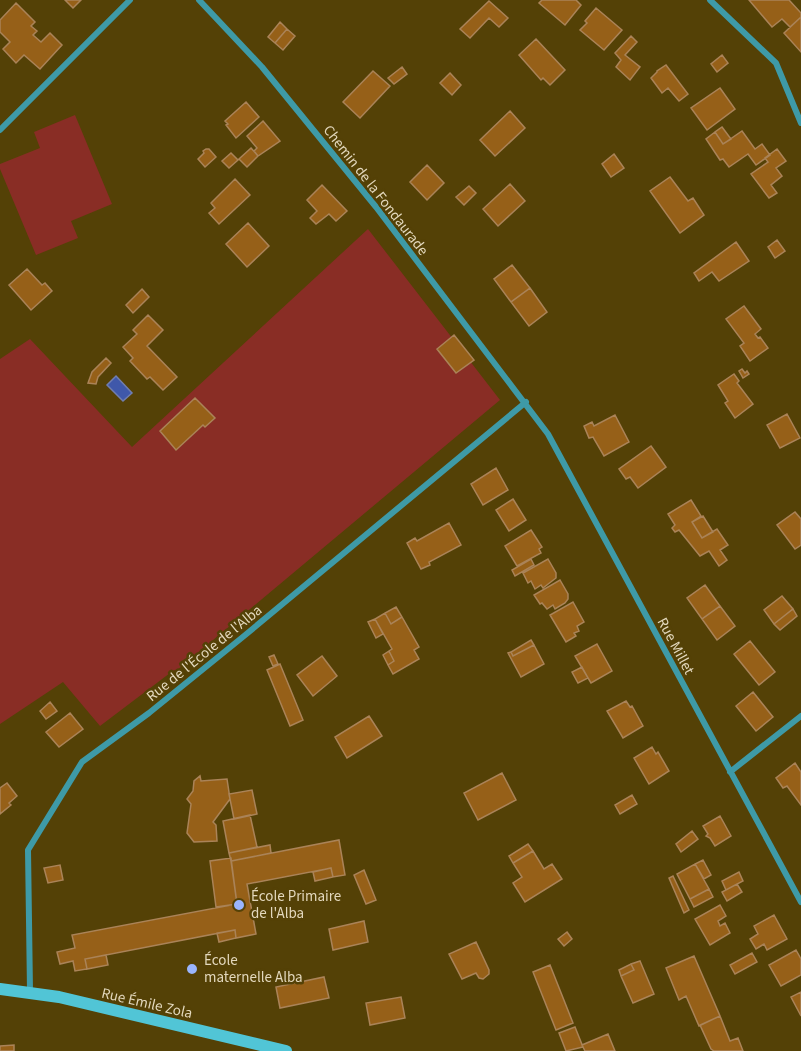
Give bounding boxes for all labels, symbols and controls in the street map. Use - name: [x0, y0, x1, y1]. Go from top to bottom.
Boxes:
- street label: Chemin de la Fondaurade: [318, 121, 433, 260]
- street label: Rue de l'École de l'Alba: [142, 600, 267, 707]
- street label: Rue Millet: [652, 614, 699, 678]
- place label: École Primaire de l'Alba: [251, 886, 341, 924]
- marker: École Primaire de l'Alba: [232, 898, 246, 912]
- place label: École maternelle Alba: [204, 950, 303, 988]
- marker: École maternelle Alba: [185, 962, 199, 976]
- street label: Rue Émile Zola: [99, 983, 194, 1024]

